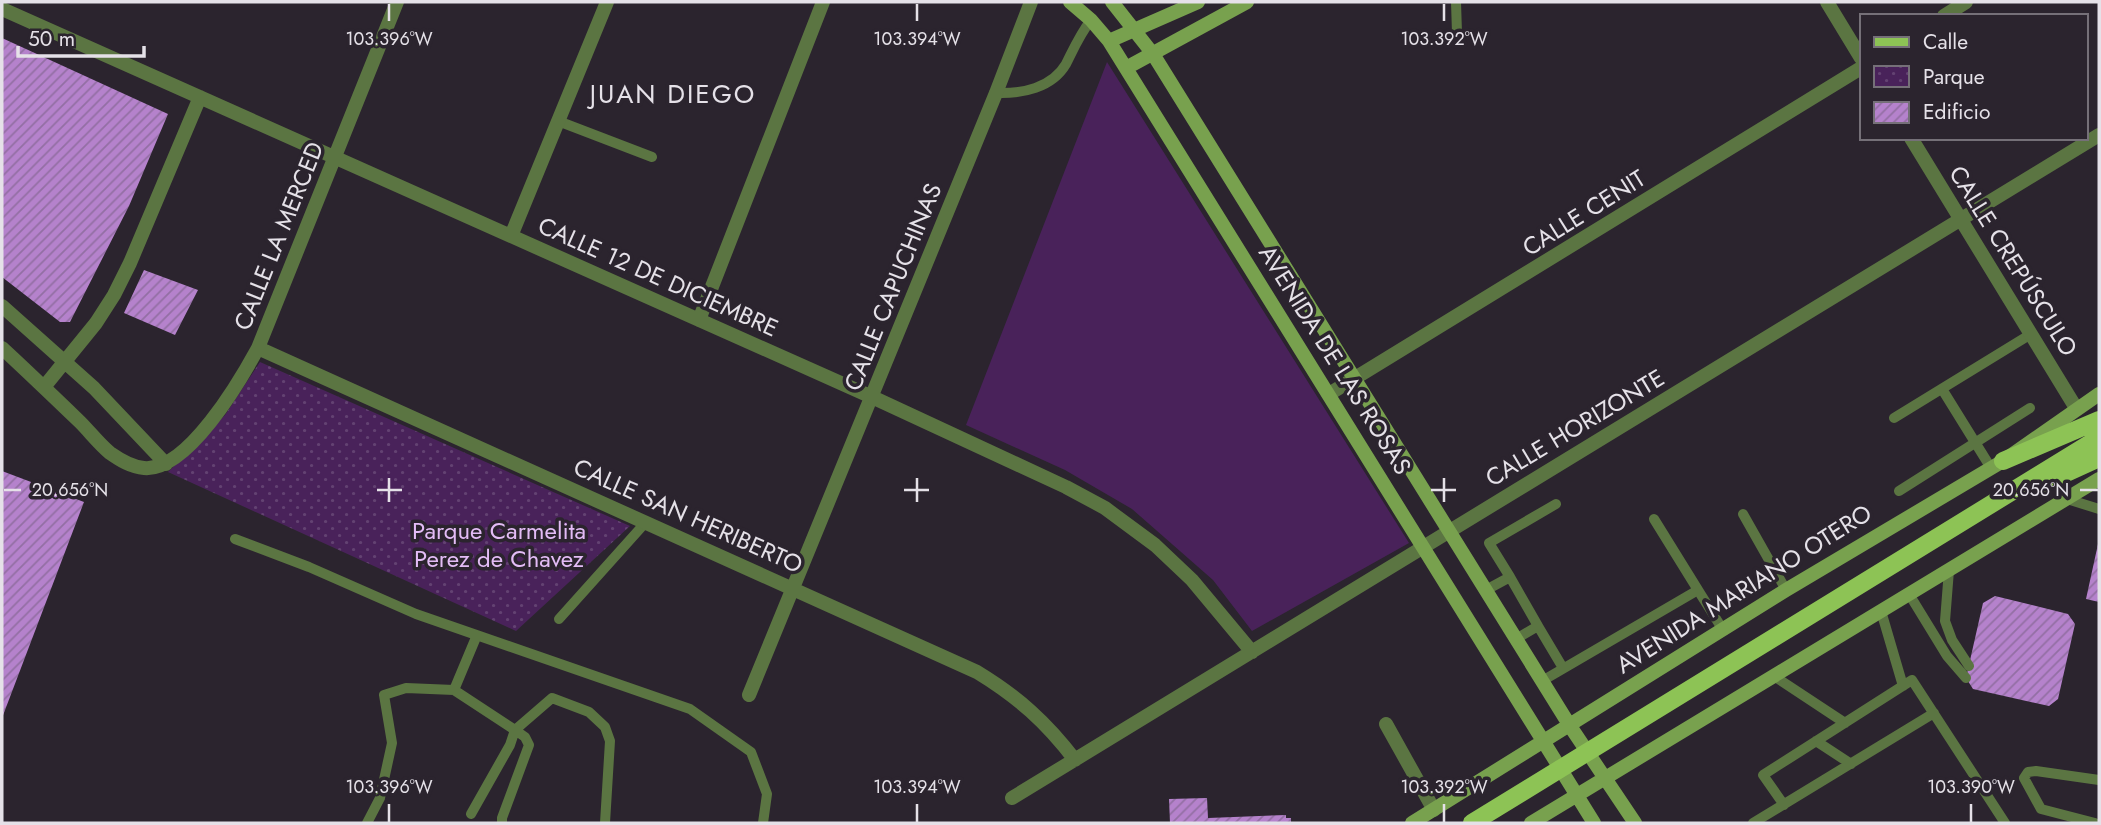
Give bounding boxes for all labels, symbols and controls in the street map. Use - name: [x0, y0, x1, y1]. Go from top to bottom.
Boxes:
- scale bar: [18, 14, 144, 58]
- legend: [1860, 14, 2087, 140]
- text: 50 m: [28, 24, 75, 54]
- text: 103.396°W: [345, 26, 433, 52]
- text: 103.394°W: [873, 26, 961, 52]
- text: 103.392°W: [1400, 26, 1488, 52]
- text: Calle: [1923, 27, 1968, 57]
- text: Parque: [1923, 62, 1985, 92]
- district label: JUAN DIEGO: [587, 75, 756, 113]
- text: Edificio: [1923, 97, 1990, 127]
- street label: CALLE LA MERCED: [225, 136, 332, 335]
- street label: CALLE CREPÚSCULO: [1941, 159, 2086, 363]
- street label: CALLE CENIT: [1515, 161, 1652, 264]
- street label: CALLE CAPUCHINAS: [835, 178, 950, 396]
- street label: CALLE 12 DE DICIEMBRE: [533, 208, 784, 345]
- street label: AVENIDA DE LAS ROSAS: [1250, 238, 1420, 481]
- street label: CALLE HORIZONTE: [1479, 360, 1671, 495]
- street label: CALLE SAN HERIBERTO: [568, 449, 808, 582]
- text: 20.656°N: [32, 477, 108, 503]
- text: 20.656°N: [1993, 477, 2069, 503]
- street label: AVENIDA MARIANO OTERO: [1609, 495, 1878, 682]
- park label: Parque Carmelita Perez de Chavez: [412, 513, 586, 576]
- text: 103.396°W: [345, 774, 433, 800]
- text: 103.394°W: [873, 774, 961, 800]
- text: 103.392°W: [1400, 774, 1488, 800]
- text: 103.390°W: [1927, 774, 2015, 800]

